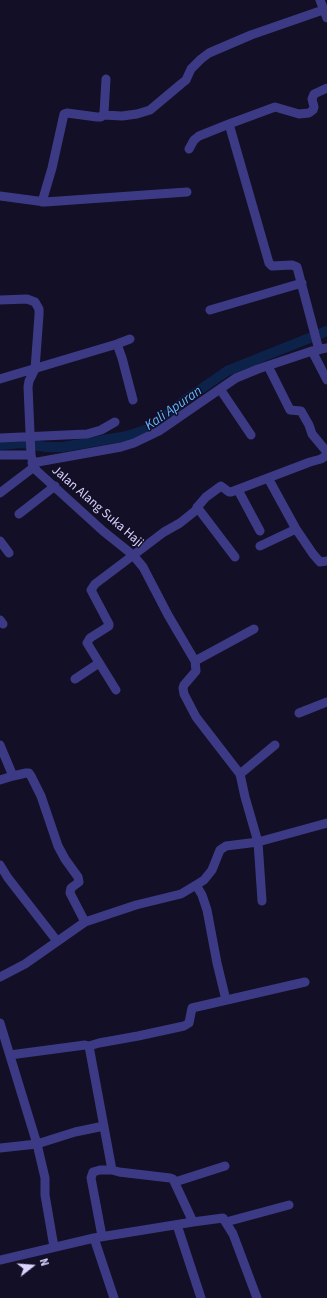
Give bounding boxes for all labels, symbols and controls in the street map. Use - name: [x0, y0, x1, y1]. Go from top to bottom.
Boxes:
- water label: Kali Apuran: [142, 383, 206, 435]
- street label: Jalan Alang Suka Haji: [48, 463, 146, 551]
- north arrow: [12, 1246, 52, 1286]
- text: N: [36, 1257, 52, 1268]

